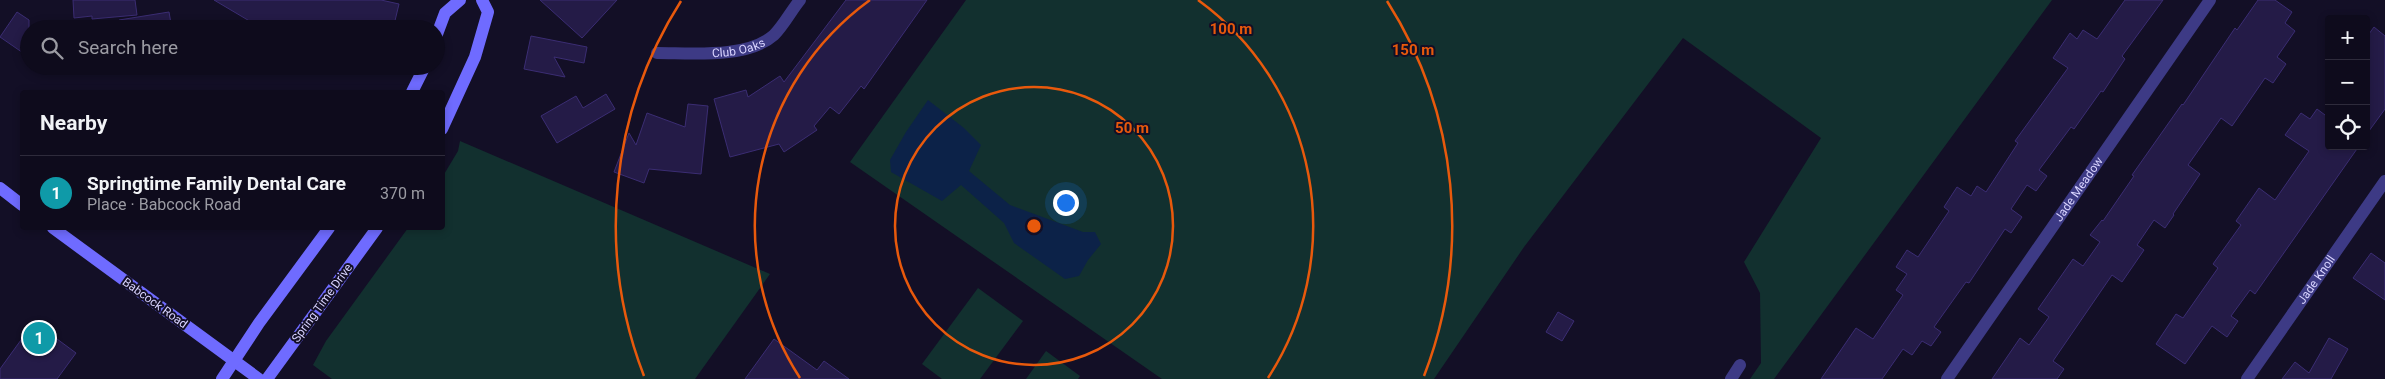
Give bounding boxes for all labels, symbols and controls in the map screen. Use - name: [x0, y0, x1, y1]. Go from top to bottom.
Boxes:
- map controls: [2325, 15, 2370, 150]
- button: +: [2325, 15, 2370, 60]
- search box: [20, 20, 445, 75]
- text: 100 m: [1210, 20, 1252, 38]
- icon: search: [38, 34, 66, 62]
- street label: Club Oaks: [711, 35, 768, 60]
- text: Search here: [78, 36, 178, 59]
- text: 150 m: [1392, 41, 1434, 59]
- button: −: [2325, 60, 2370, 105]
- button: locate: [2325, 105, 2370, 150]
- text: Nearby: [40, 111, 107, 135]
- text: 50 m: [1115, 119, 1149, 137]
- street label: Jade Meadow: [2051, 154, 2106, 224]
- text: Springtime Family Dental Care: [87, 172, 346, 195]
- text: 1: [51, 184, 61, 203]
- text: 370 m: [380, 184, 425, 203]
- your location: [1053, 190, 1079, 216]
- text: Place · Babcock Road: [87, 195, 241, 214]
- centre of rings: [1025, 217, 1043, 235]
- street label: Jade Knoll: [2294, 253, 2338, 307]
- street label: Spring Time Drive: [289, 261, 355, 345]
- street label: Babcock Road: [120, 275, 190, 331]
- pin: 1: [23, 319, 55, 357]

